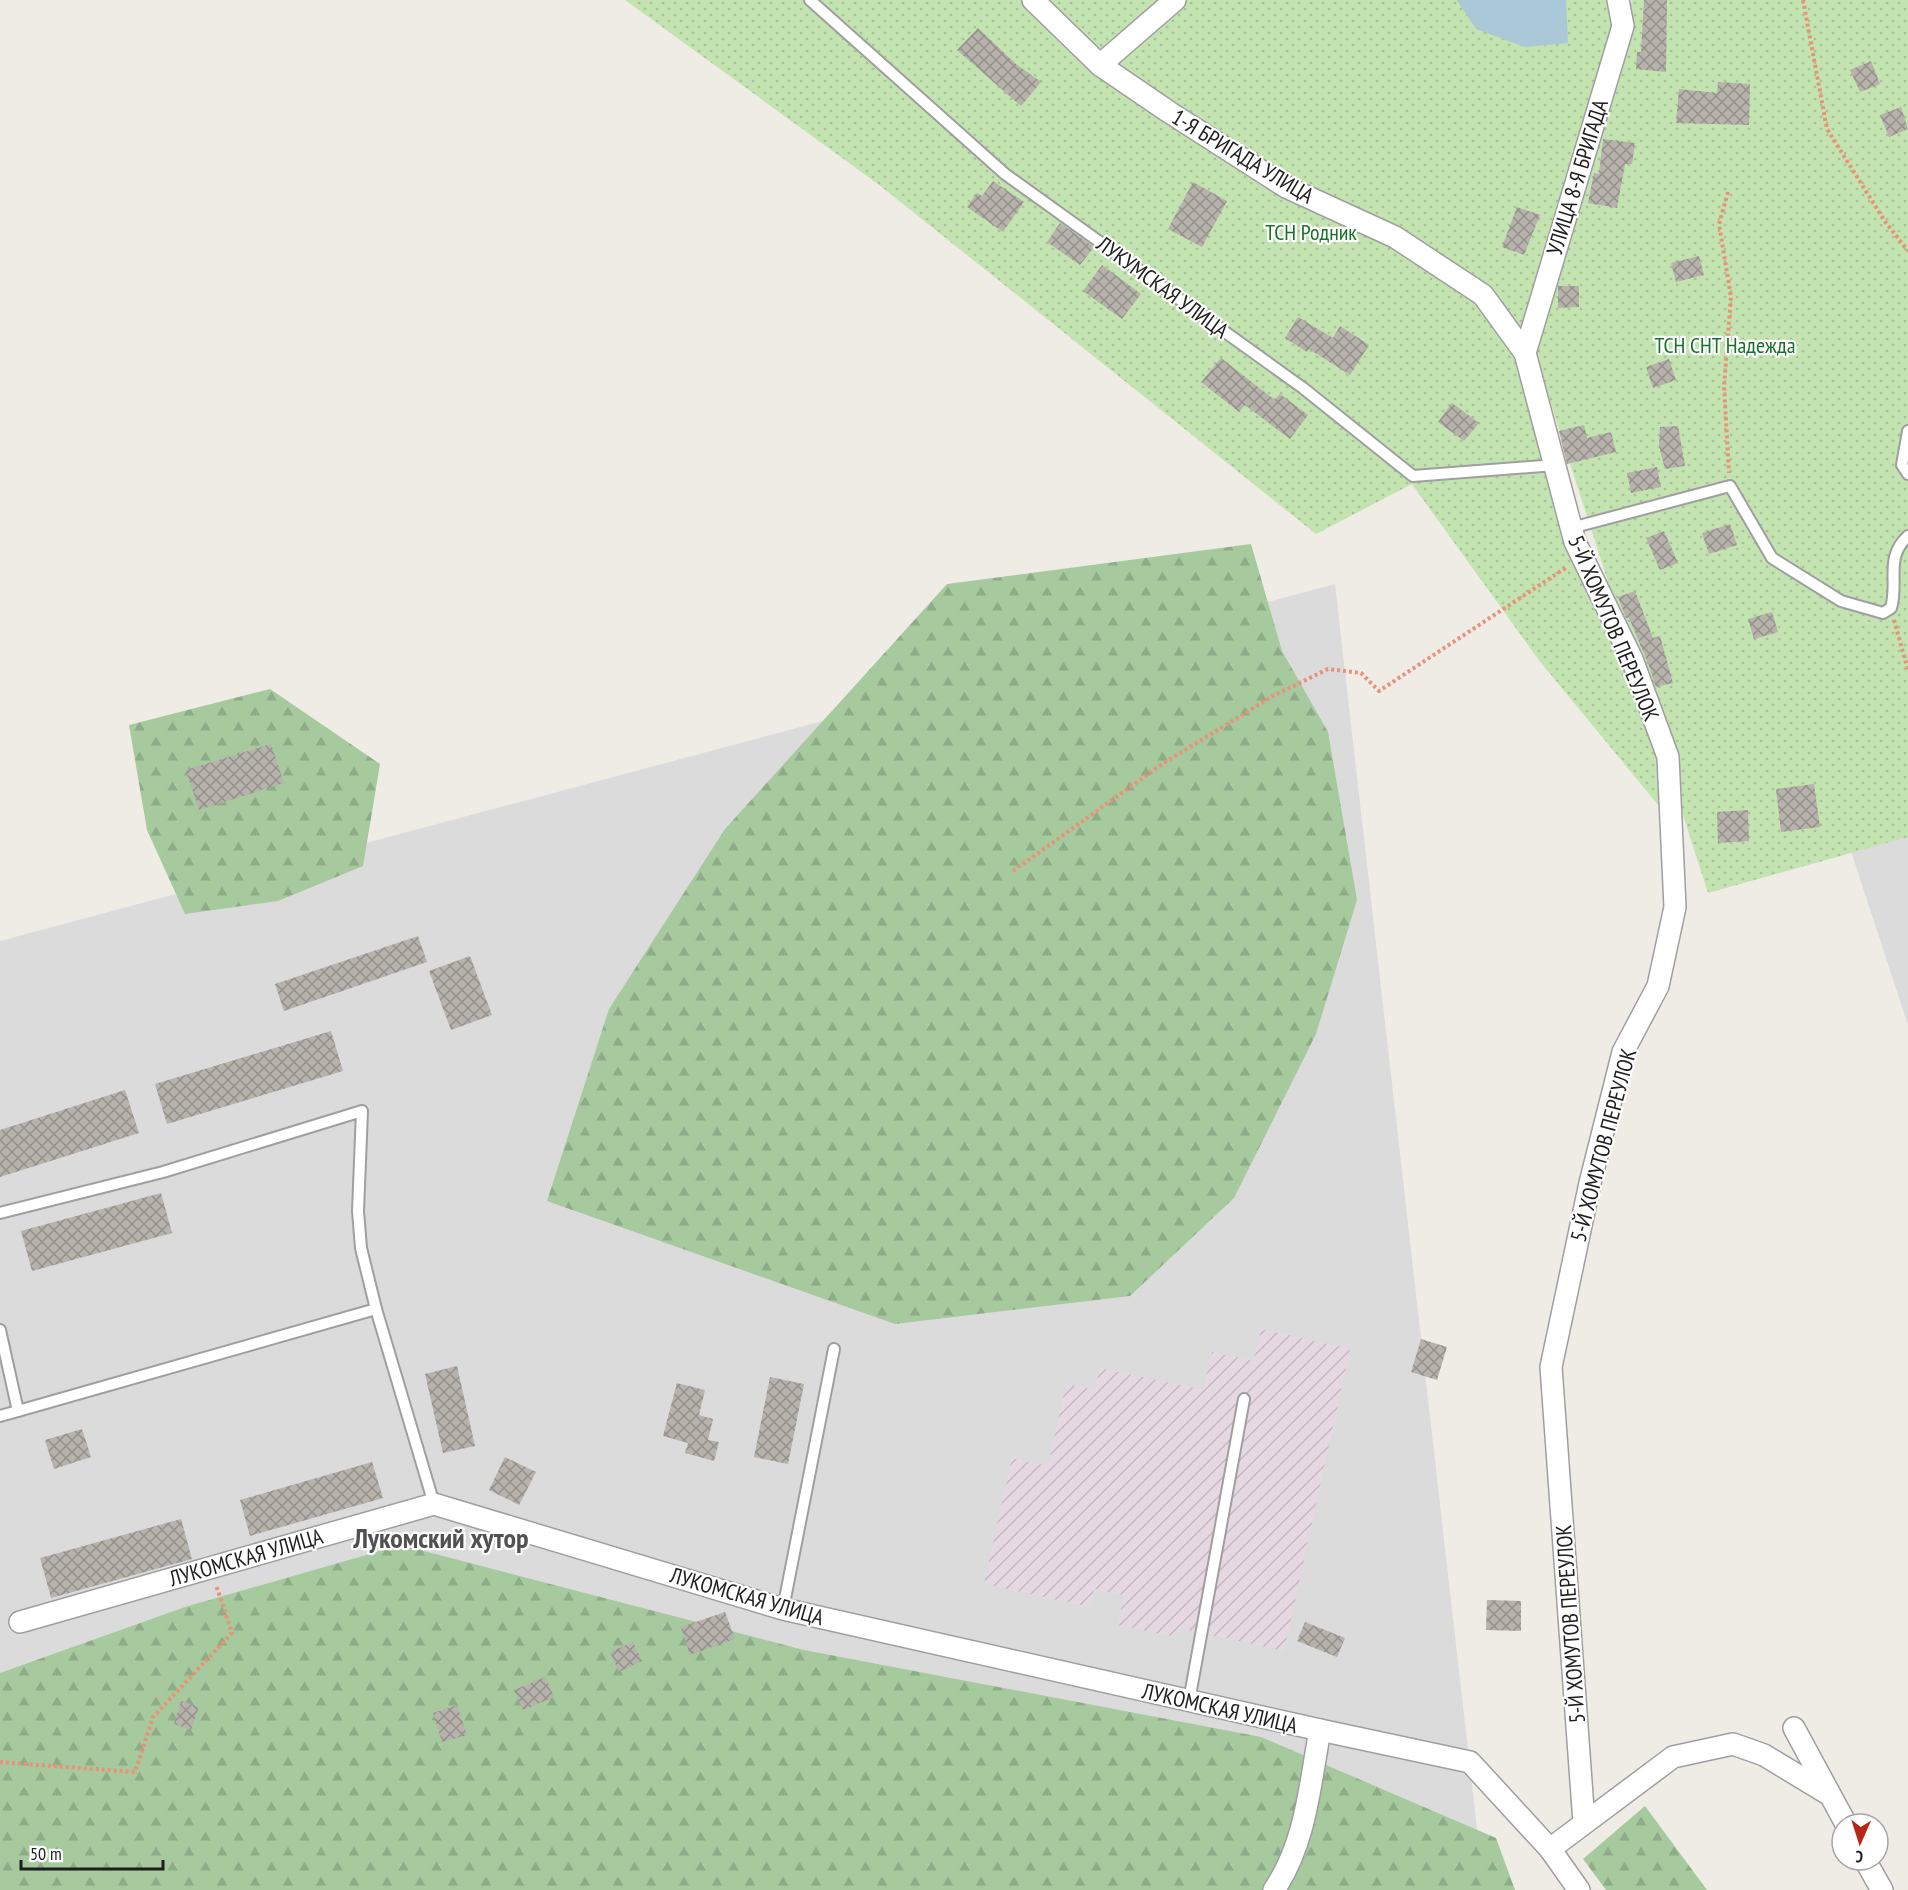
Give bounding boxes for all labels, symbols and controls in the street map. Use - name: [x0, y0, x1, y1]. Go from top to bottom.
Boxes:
- street label: УЛИЦА 8-Я БРИГАДА: [1540, 95, 1614, 258]
- street label: 1-Я БРИГАДА УЛИЦА: [1167, 103, 1320, 210]
- park label: ТСН Родник: [1265, 218, 1357, 246]
- street label: ЛУКУМСКАЯ УЛИЦА: [1091, 229, 1235, 345]
- park label: ТСН СНТ Надежда: [1654, 331, 1796, 359]
- street label: 5-Й ХОМУТОВ ПЕРЕУЛОК: [1562, 531, 1666, 725]
- street label: 5-Й ХОМУТОВ ПЕРЕУЛОК: [1564, 1045, 1642, 1245]
- district label: Лукомский хутор: [352, 1519, 529, 1556]
- street label: ЛУКОМСКАЯ УЛИЦА: [165, 1522, 327, 1593]
- street label: 5-Й ХОМУТОВ ПЕРЕУЛОК: [1549, 1524, 1591, 1724]
- street label: ЛУКОМСКАЯ УЛИЦА: [666, 1560, 828, 1631]
- street label: ЛУКОМСКАЯ УЛИЦА: [1139, 1676, 1301, 1740]
- north arrow: [1830, 1812, 1890, 1872]
- scale bar: [21, 1833, 164, 1871]
- text: 50 m: [30, 1842, 62, 1865]
- text: С: [1854, 1847, 1863, 1867]

